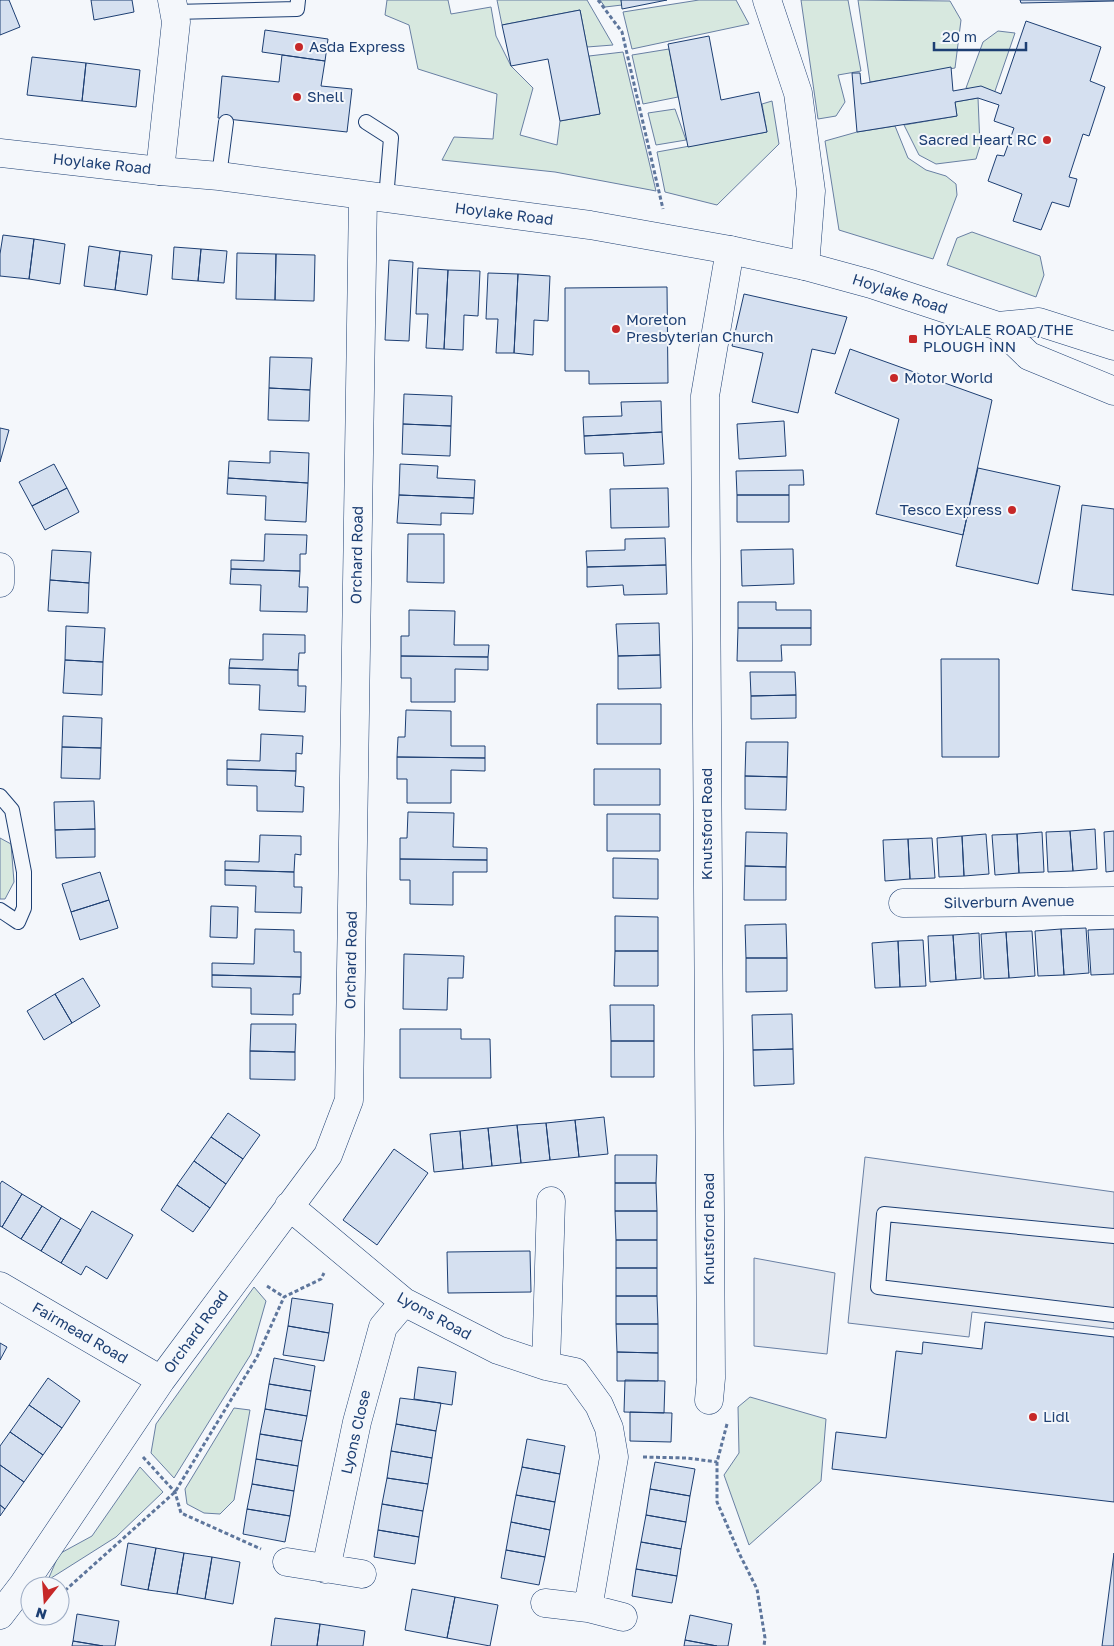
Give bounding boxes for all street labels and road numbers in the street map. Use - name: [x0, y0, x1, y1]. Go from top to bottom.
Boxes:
- street label: Hoylake Road: [52, 149, 152, 177]
- street label: Hoylake Road: [454, 198, 554, 228]
- street label: Hoylake Road: [850, 269, 950, 317]
- street label: Orchard Road: [346, 506, 366, 604]
- street label: Knutsford Road: [697, 768, 715, 880]
- street label: Silverburn Avenue: [943, 891, 1075, 911]
- street label: Orchard Road: [340, 911, 360, 1009]
- street label: Knutsford Road: [699, 1173, 717, 1285]
- street label: Orchard Road: [159, 1286, 231, 1376]
- street label: Lyons Road: [394, 1287, 475, 1343]
- street label: Fairmead Road: [30, 1298, 131, 1367]
- street label: Lyons Close: [337, 1388, 374, 1476]

